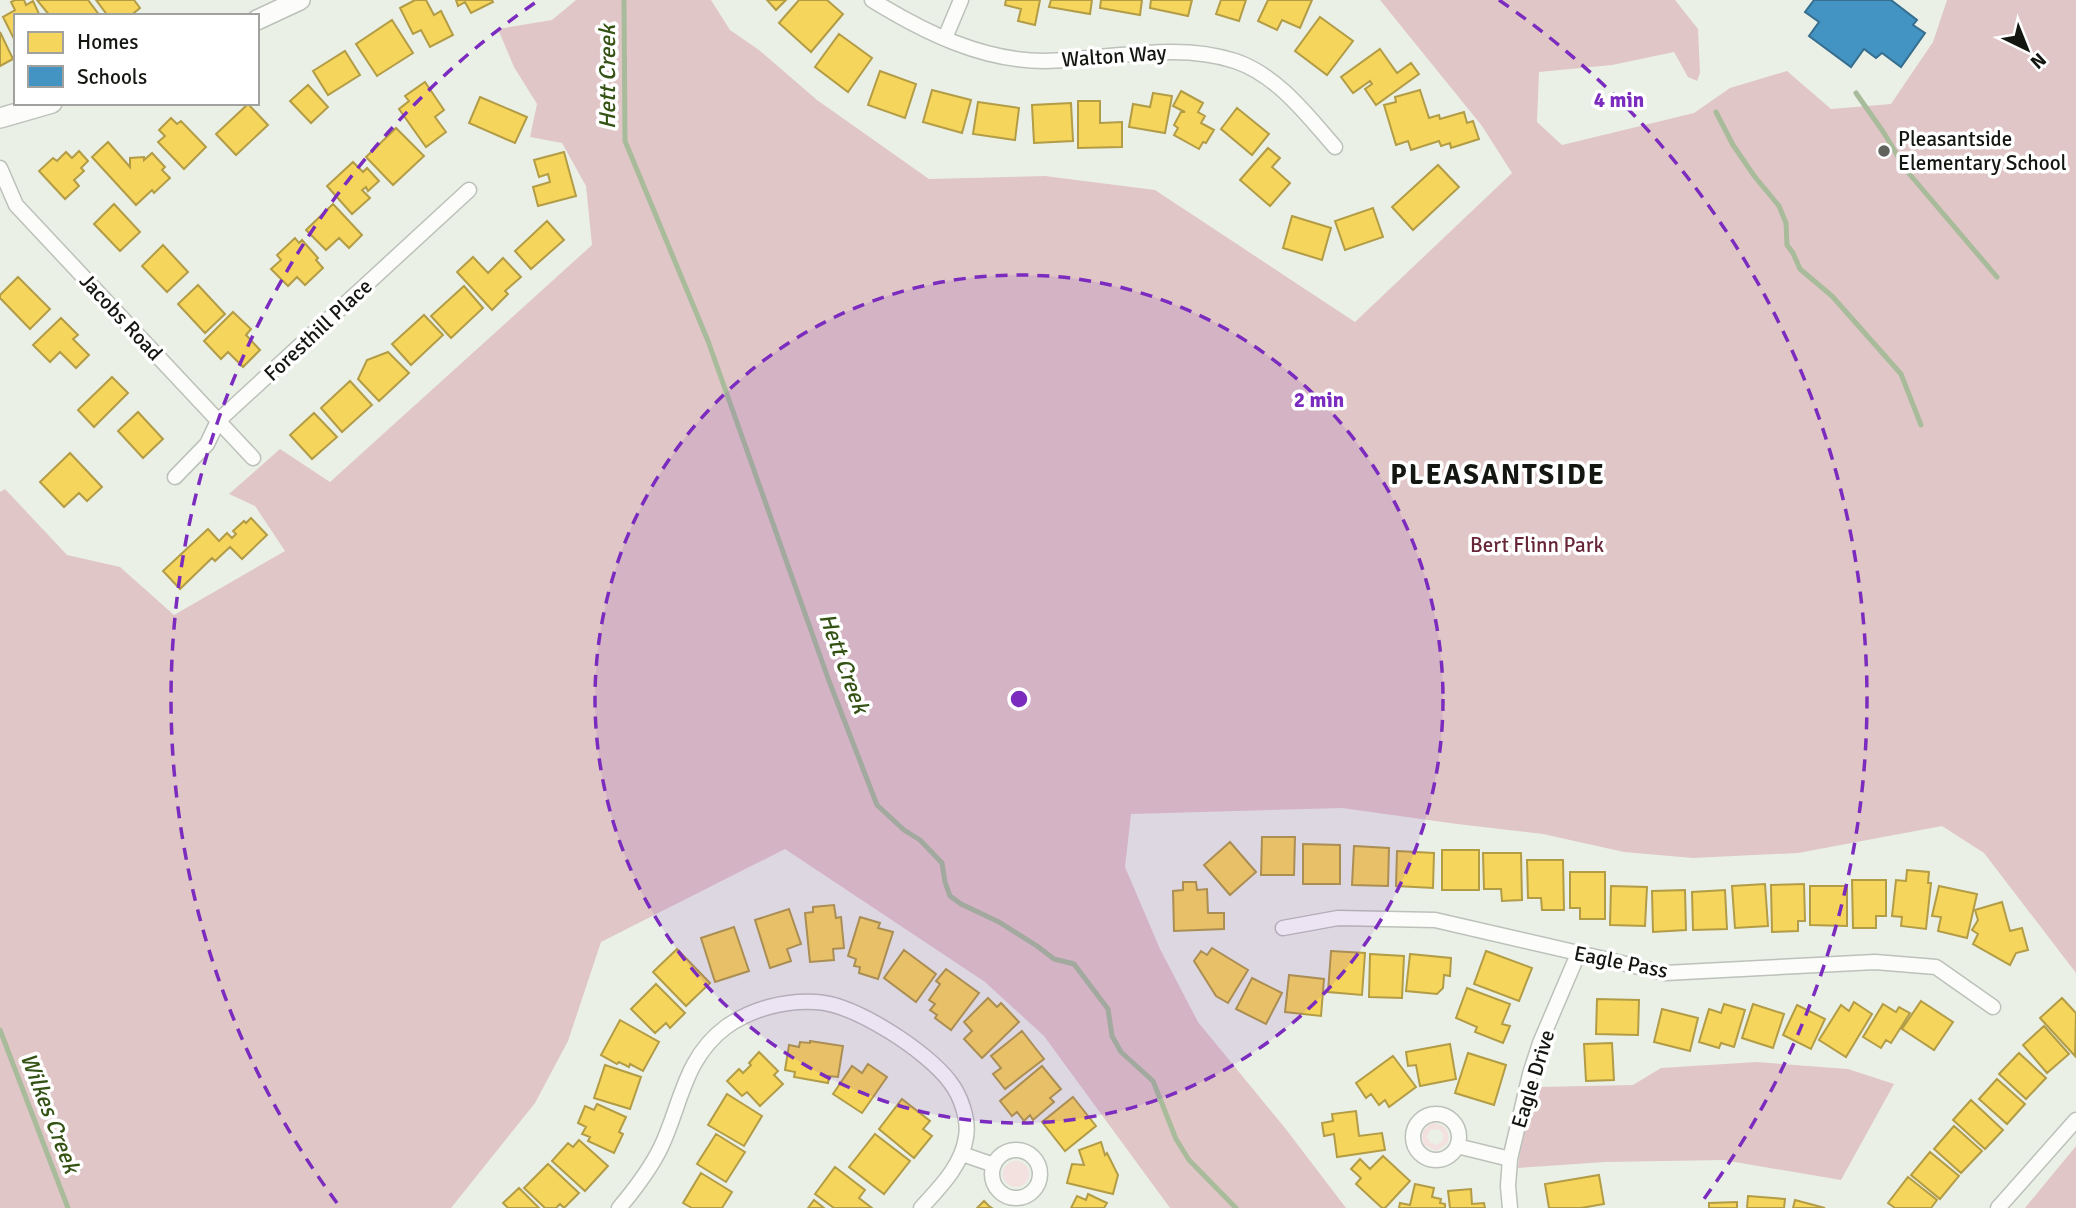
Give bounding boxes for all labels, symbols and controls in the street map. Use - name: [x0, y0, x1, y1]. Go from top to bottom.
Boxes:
- legend: [14, 14, 259, 105]
- north arrow: [1992, 14, 2062, 84]
- water label: Hett Creek: [593, 22, 622, 129]
- text: Homes: [77, 29, 139, 55]
- street label: Walton Way: [1061, 39, 1167, 73]
- text: N: [2025, 47, 2051, 74]
- text: Schools: [77, 64, 147, 90]
- text: 4 min: [1594, 87, 1644, 113]
- place label: Pleasantside Elementary School: [1898, 126, 2067, 176]
- marker: Pleasantside Elementary School: [1876, 143, 1892, 159]
- street label: Jacobs Road: [74, 268, 168, 366]
- street label: Foresthill Place: [258, 273, 378, 387]
- text: 2 min: [1294, 387, 1344, 413]
- district label: PLEASANTSIDE: [1390, 458, 1606, 492]
- park label: Bert Flinn Park: [1470, 532, 1604, 558]
- water label: Hett Creek: [812, 609, 876, 719]
- centre of rings: [1007, 687, 1031, 711]
- street label: Eagle Pass: [1572, 940, 1670, 984]
- street label: Eagle Drive: [1506, 1027, 1560, 1131]
- water label: Wilkes Creek: [14, 1049, 87, 1180]

